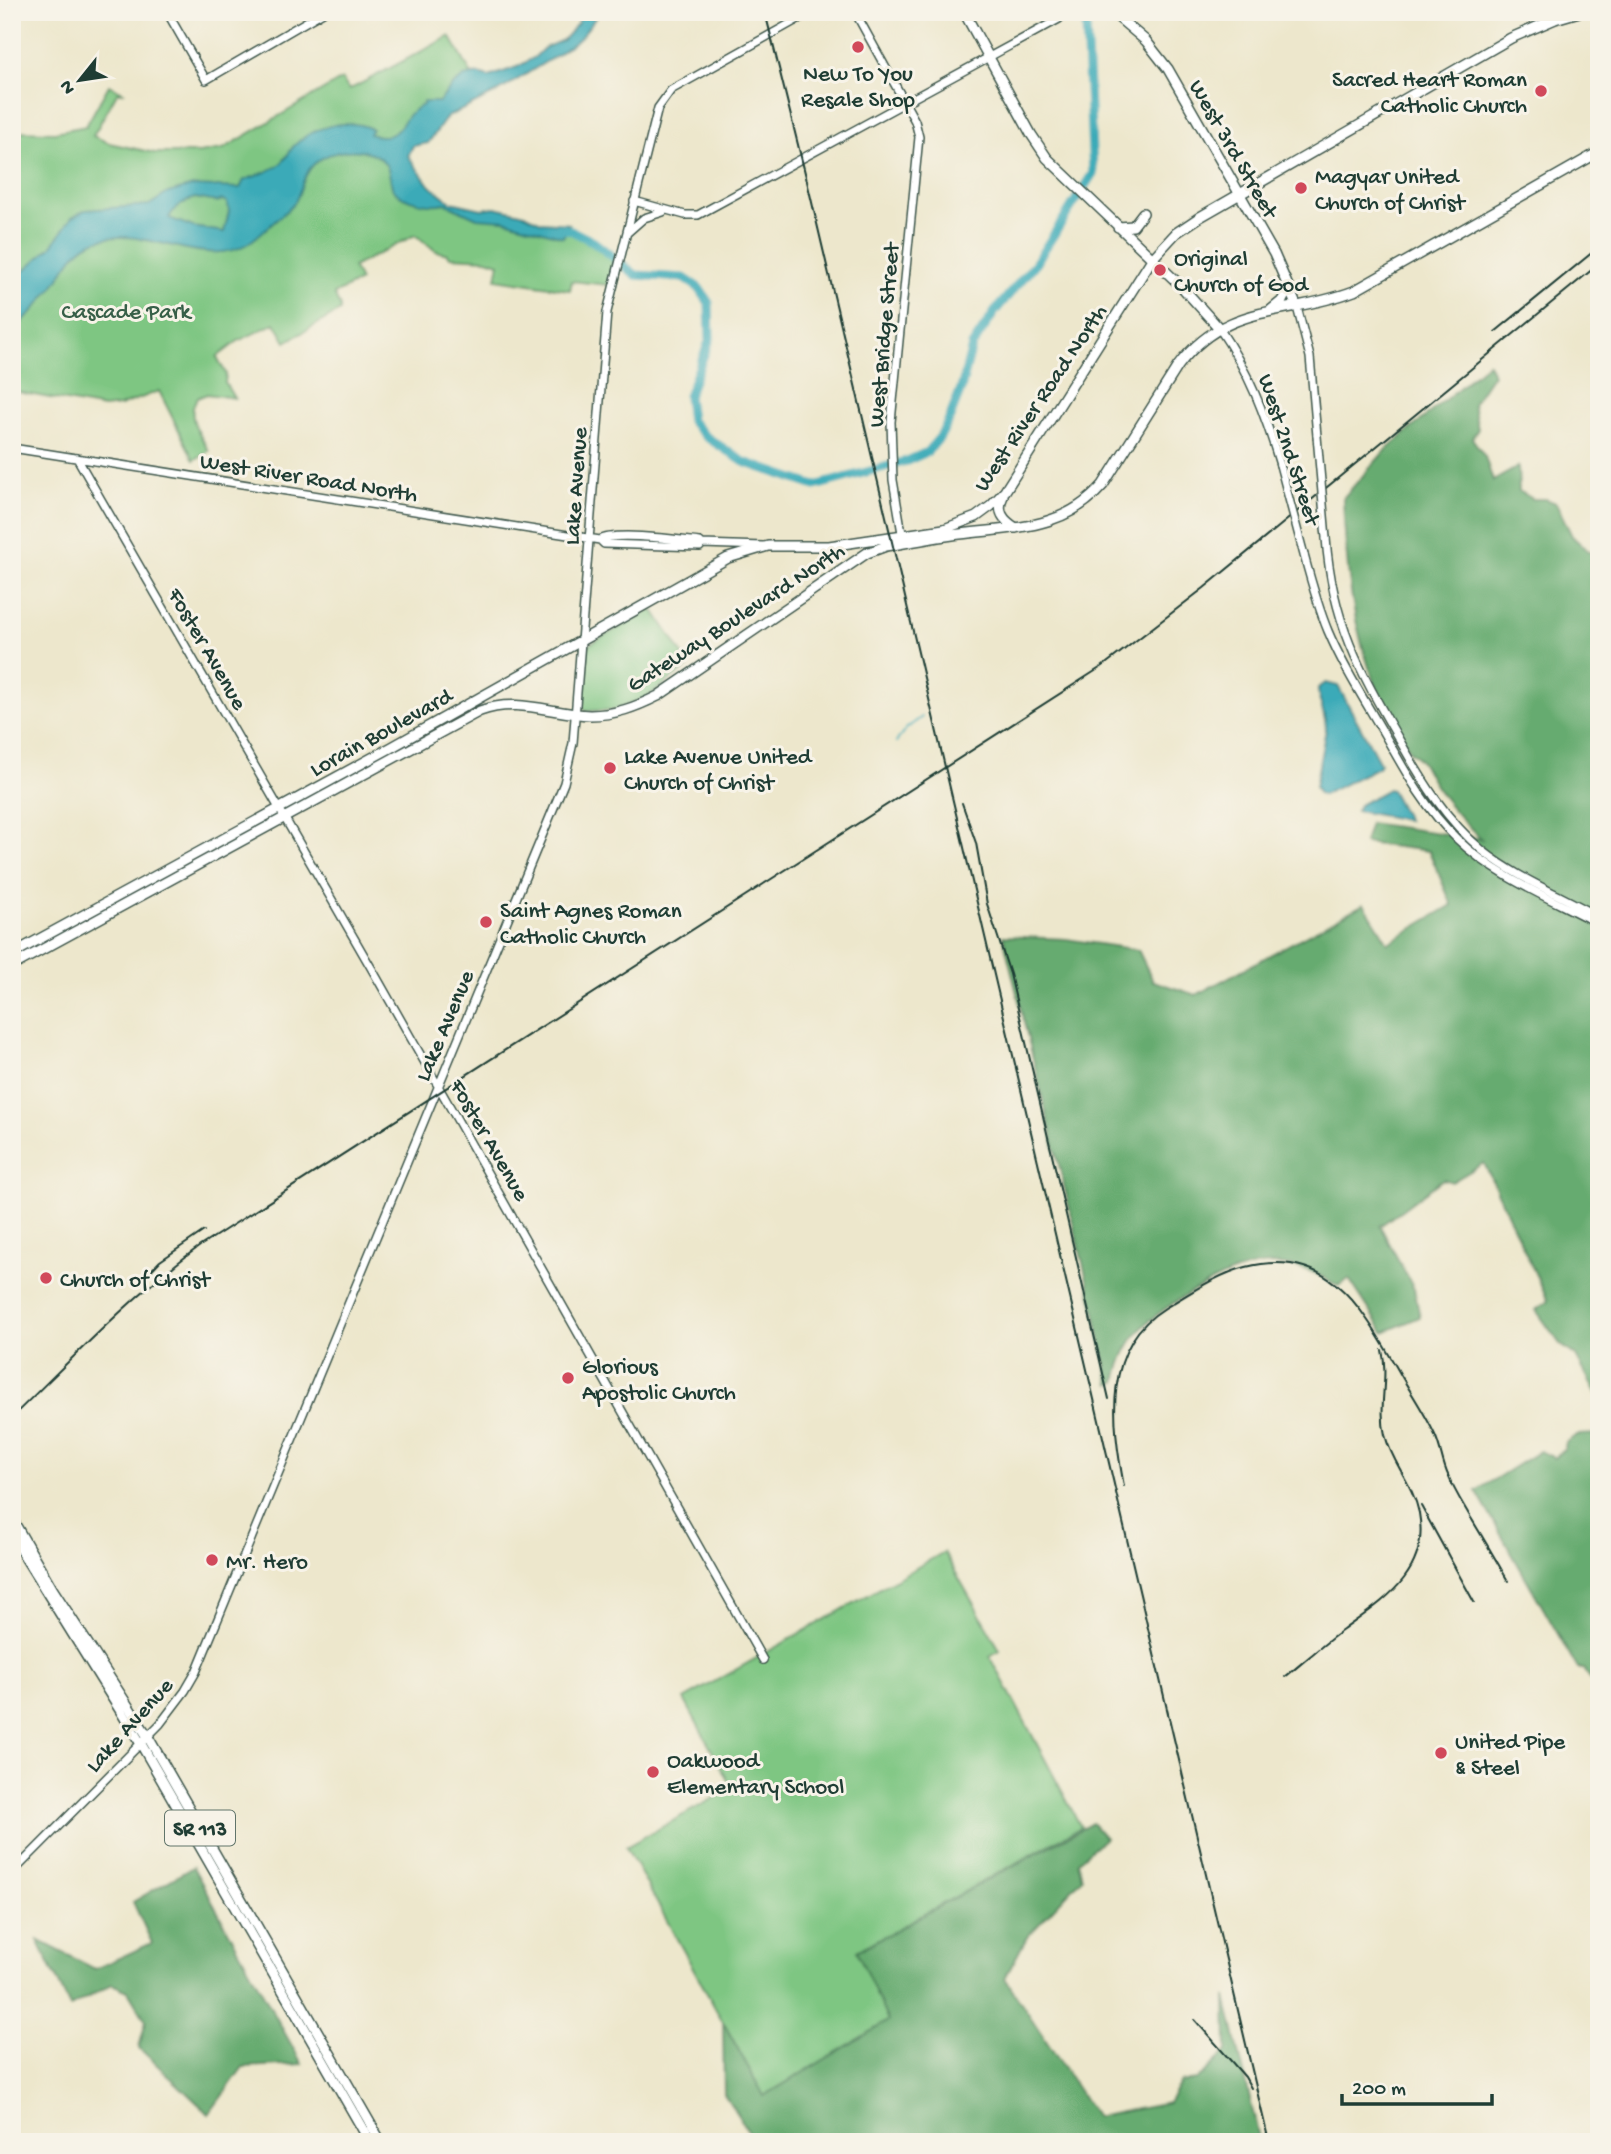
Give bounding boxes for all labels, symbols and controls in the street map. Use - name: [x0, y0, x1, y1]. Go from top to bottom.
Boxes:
- marker: New To You Resale Shop: [850, 39, 866, 55]
- north arrow: [46, 46, 116, 116]
- place label: New To You Resale Shop: [801, 62, 915, 115]
- place label: Sacred Heart Roman Catholic Church: [1332, 68, 1527, 121]
- text: N: [55, 76, 81, 98]
- street label: West 3rd Street: [1182, 76, 1283, 225]
- marker: Sacred Heart Roman Catholic Church: [1533, 83, 1549, 99]
- place label: Magyar United Church of Christ: [1315, 165, 1466, 218]
- marker: Magyar United Church of Christ: [1293, 180, 1309, 196]
- street label: West Bridge Street: [864, 240, 907, 429]
- place label: Original Church of God: [1174, 247, 1309, 300]
- marker: Original Church of God: [1152, 262, 1168, 278]
- park label: Cascade Park: [62, 300, 193, 327]
- street label: West River Road North: [969, 300, 1115, 498]
- street label: West 2nd Street: [1251, 371, 1325, 531]
- street label: Lake Avenue: [560, 425, 595, 546]
- street label: West River Road North: [198, 449, 419, 510]
- street label: Gateway Boulevard North: [623, 538, 851, 699]
- street label: Foster Avenue: [160, 583, 252, 716]
- street label: Lorain Boulevard: [306, 683, 459, 784]
- place label: Lake Avenue United Church of Christ: [624, 745, 813, 798]
- marker: Lake Avenue United Church of Christ: [602, 760, 618, 776]
- place label: Saint Agnes Roman Catholic Church: [500, 899, 682, 952]
- marker: Saint Agnes Roman Catholic Church: [478, 914, 494, 930]
- street label: Lake Avenue: [411, 966, 482, 1086]
- street label: Foster Avenue: [442, 1074, 534, 1207]
- place label: Church of Christ: [60, 1268, 211, 1295]
- marker: Church of Christ: [38, 1270, 54, 1286]
- place label: Glorious Apostolic Church: [582, 1355, 736, 1408]
- marker: Glorious Apostolic Church: [560, 1370, 576, 1386]
- place label: Mr. Hero: [226, 1550, 308, 1577]
- marker: Mr. Hero: [204, 1552, 220, 1568]
- street label: Lake Avenue: [81, 1673, 181, 1779]
- place label: United Pipe & Steel: [1455, 1730, 1566, 1783]
- marker: United Pipe & Steel: [1433, 1745, 1449, 1761]
- place label: Oakwood Elementary School: [667, 1749, 844, 1802]
- marker: Oakwood Elementary School: [645, 1764, 661, 1780]
- road number: SR 113: [165, 1811, 235, 1846]
- scale bar: [1342, 2063, 1492, 2107]
- text: 200 m: [1352, 2078, 1406, 2103]

